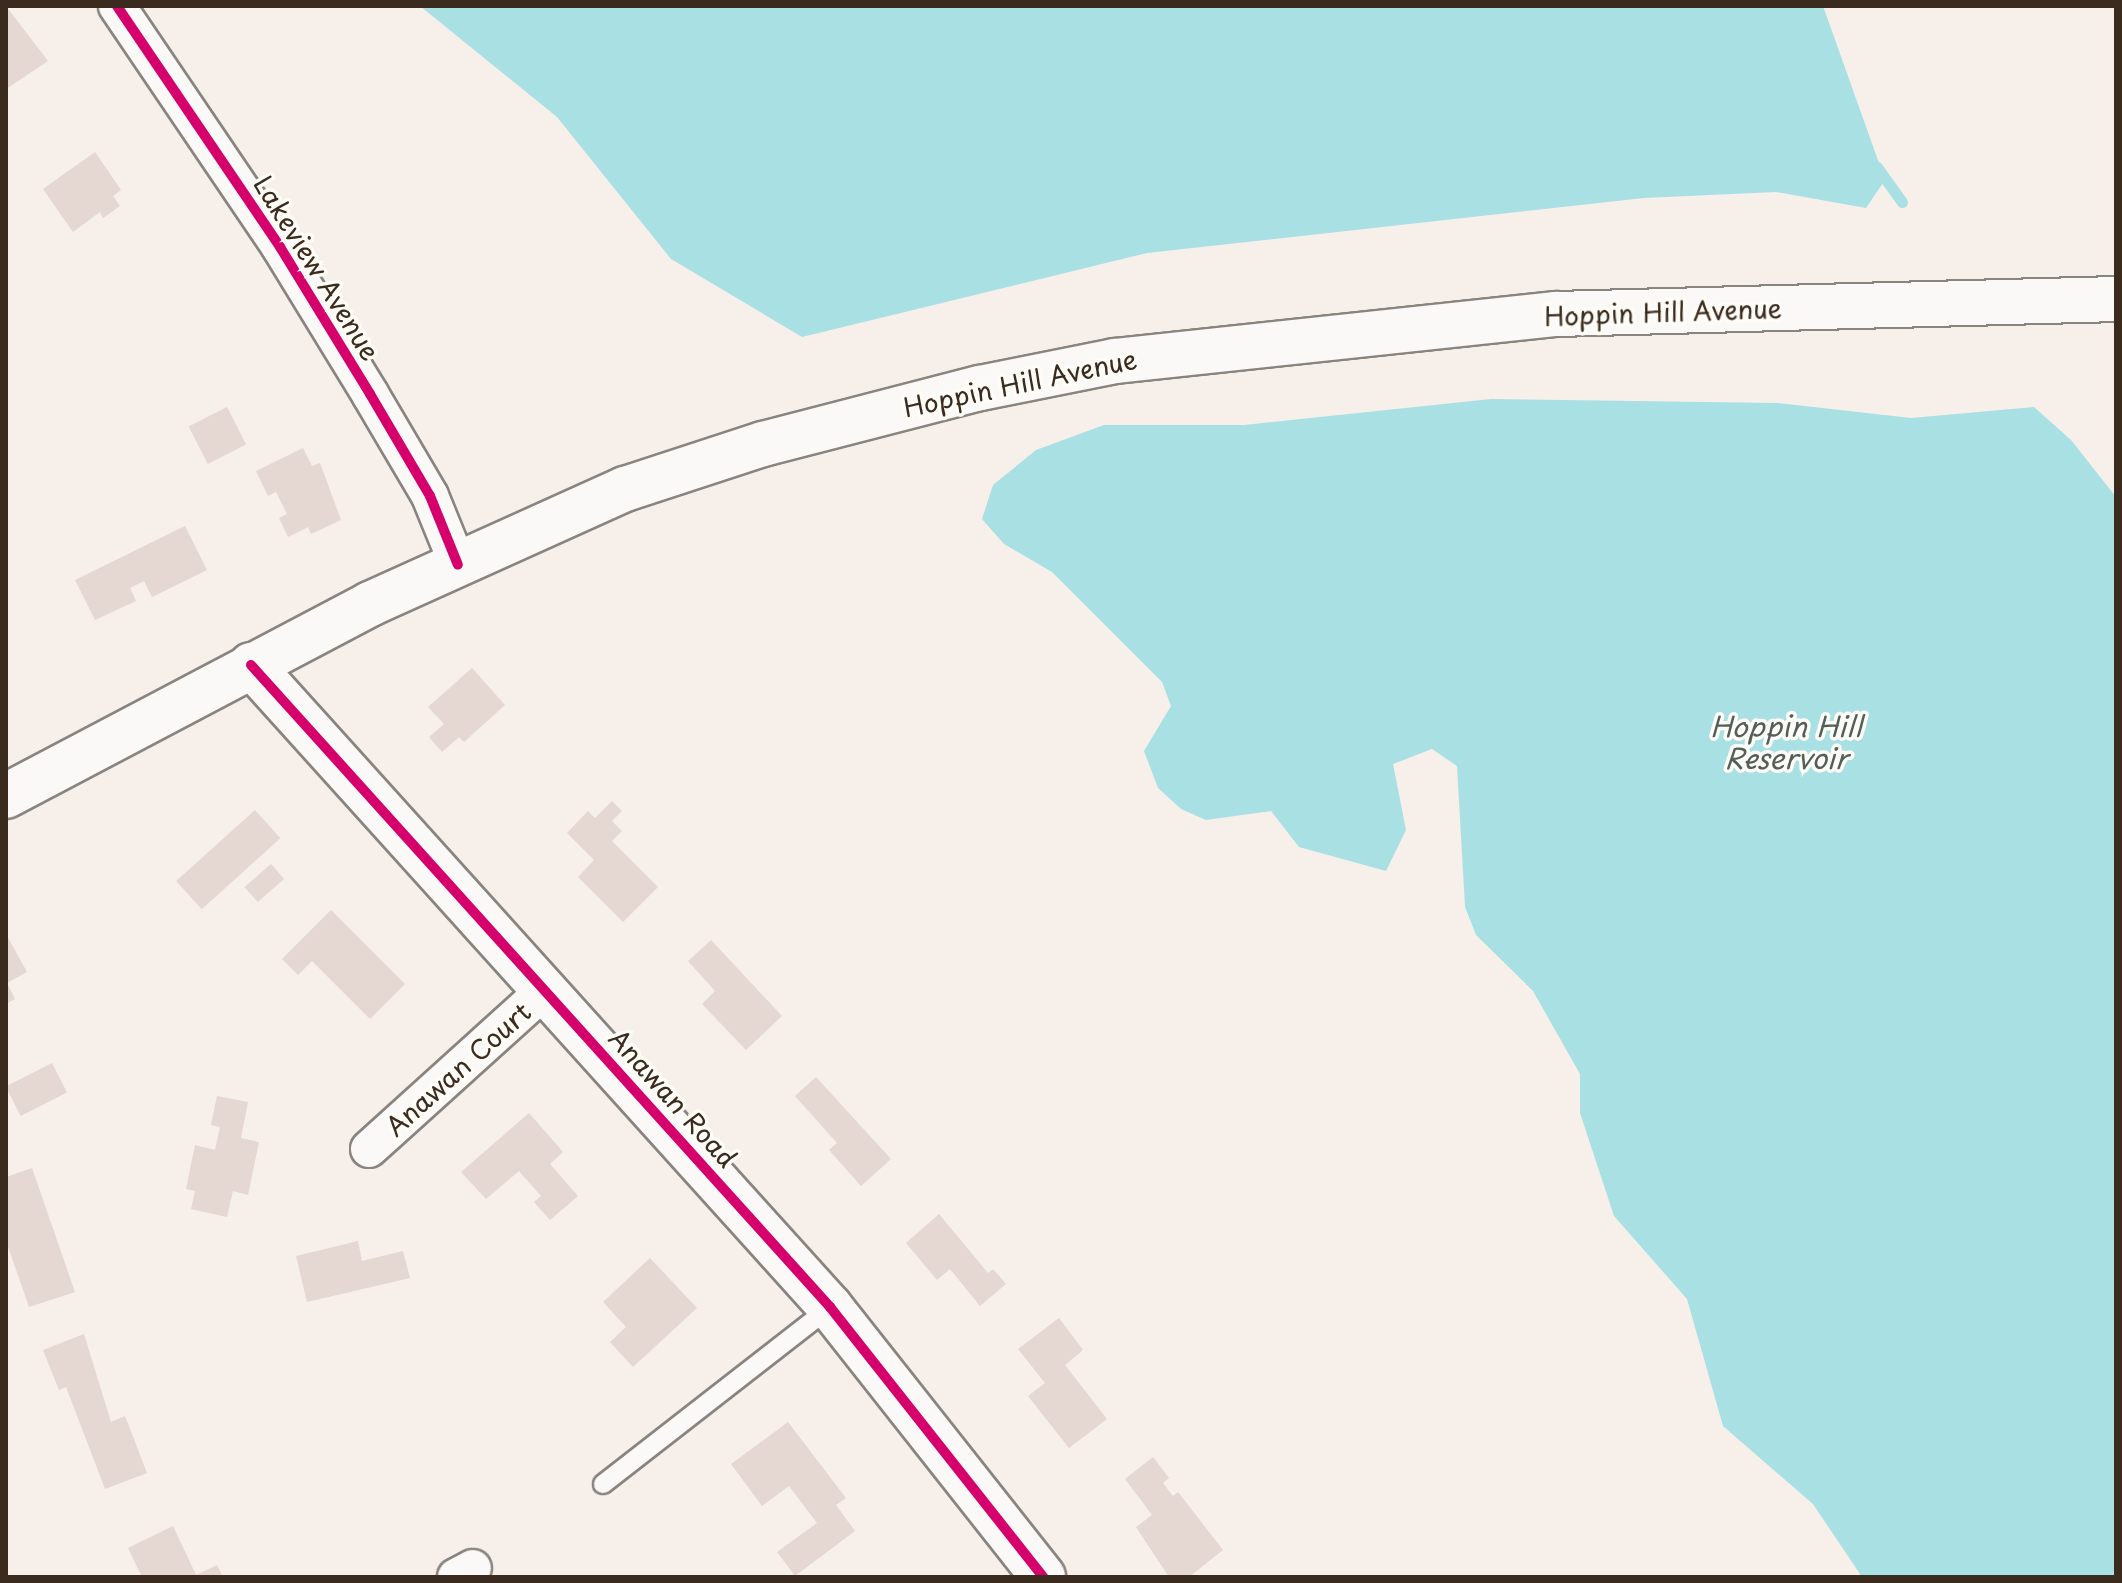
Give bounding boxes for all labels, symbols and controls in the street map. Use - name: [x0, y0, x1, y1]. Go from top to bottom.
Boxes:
- street label: Lakeview Avenue: [248, 170, 386, 366]
- street label: Hoppin Hill Avenue: [1544, 292, 1782, 332]
- street label: Hoppin Hill Avenue: [901, 343, 1139, 423]
- water label: Hoppin Hill Reservoir: [1711, 709, 1861, 775]
- street label: Anawan Court: [380, 996, 536, 1142]
- street label: Anawan Road: [603, 1023, 743, 1173]

